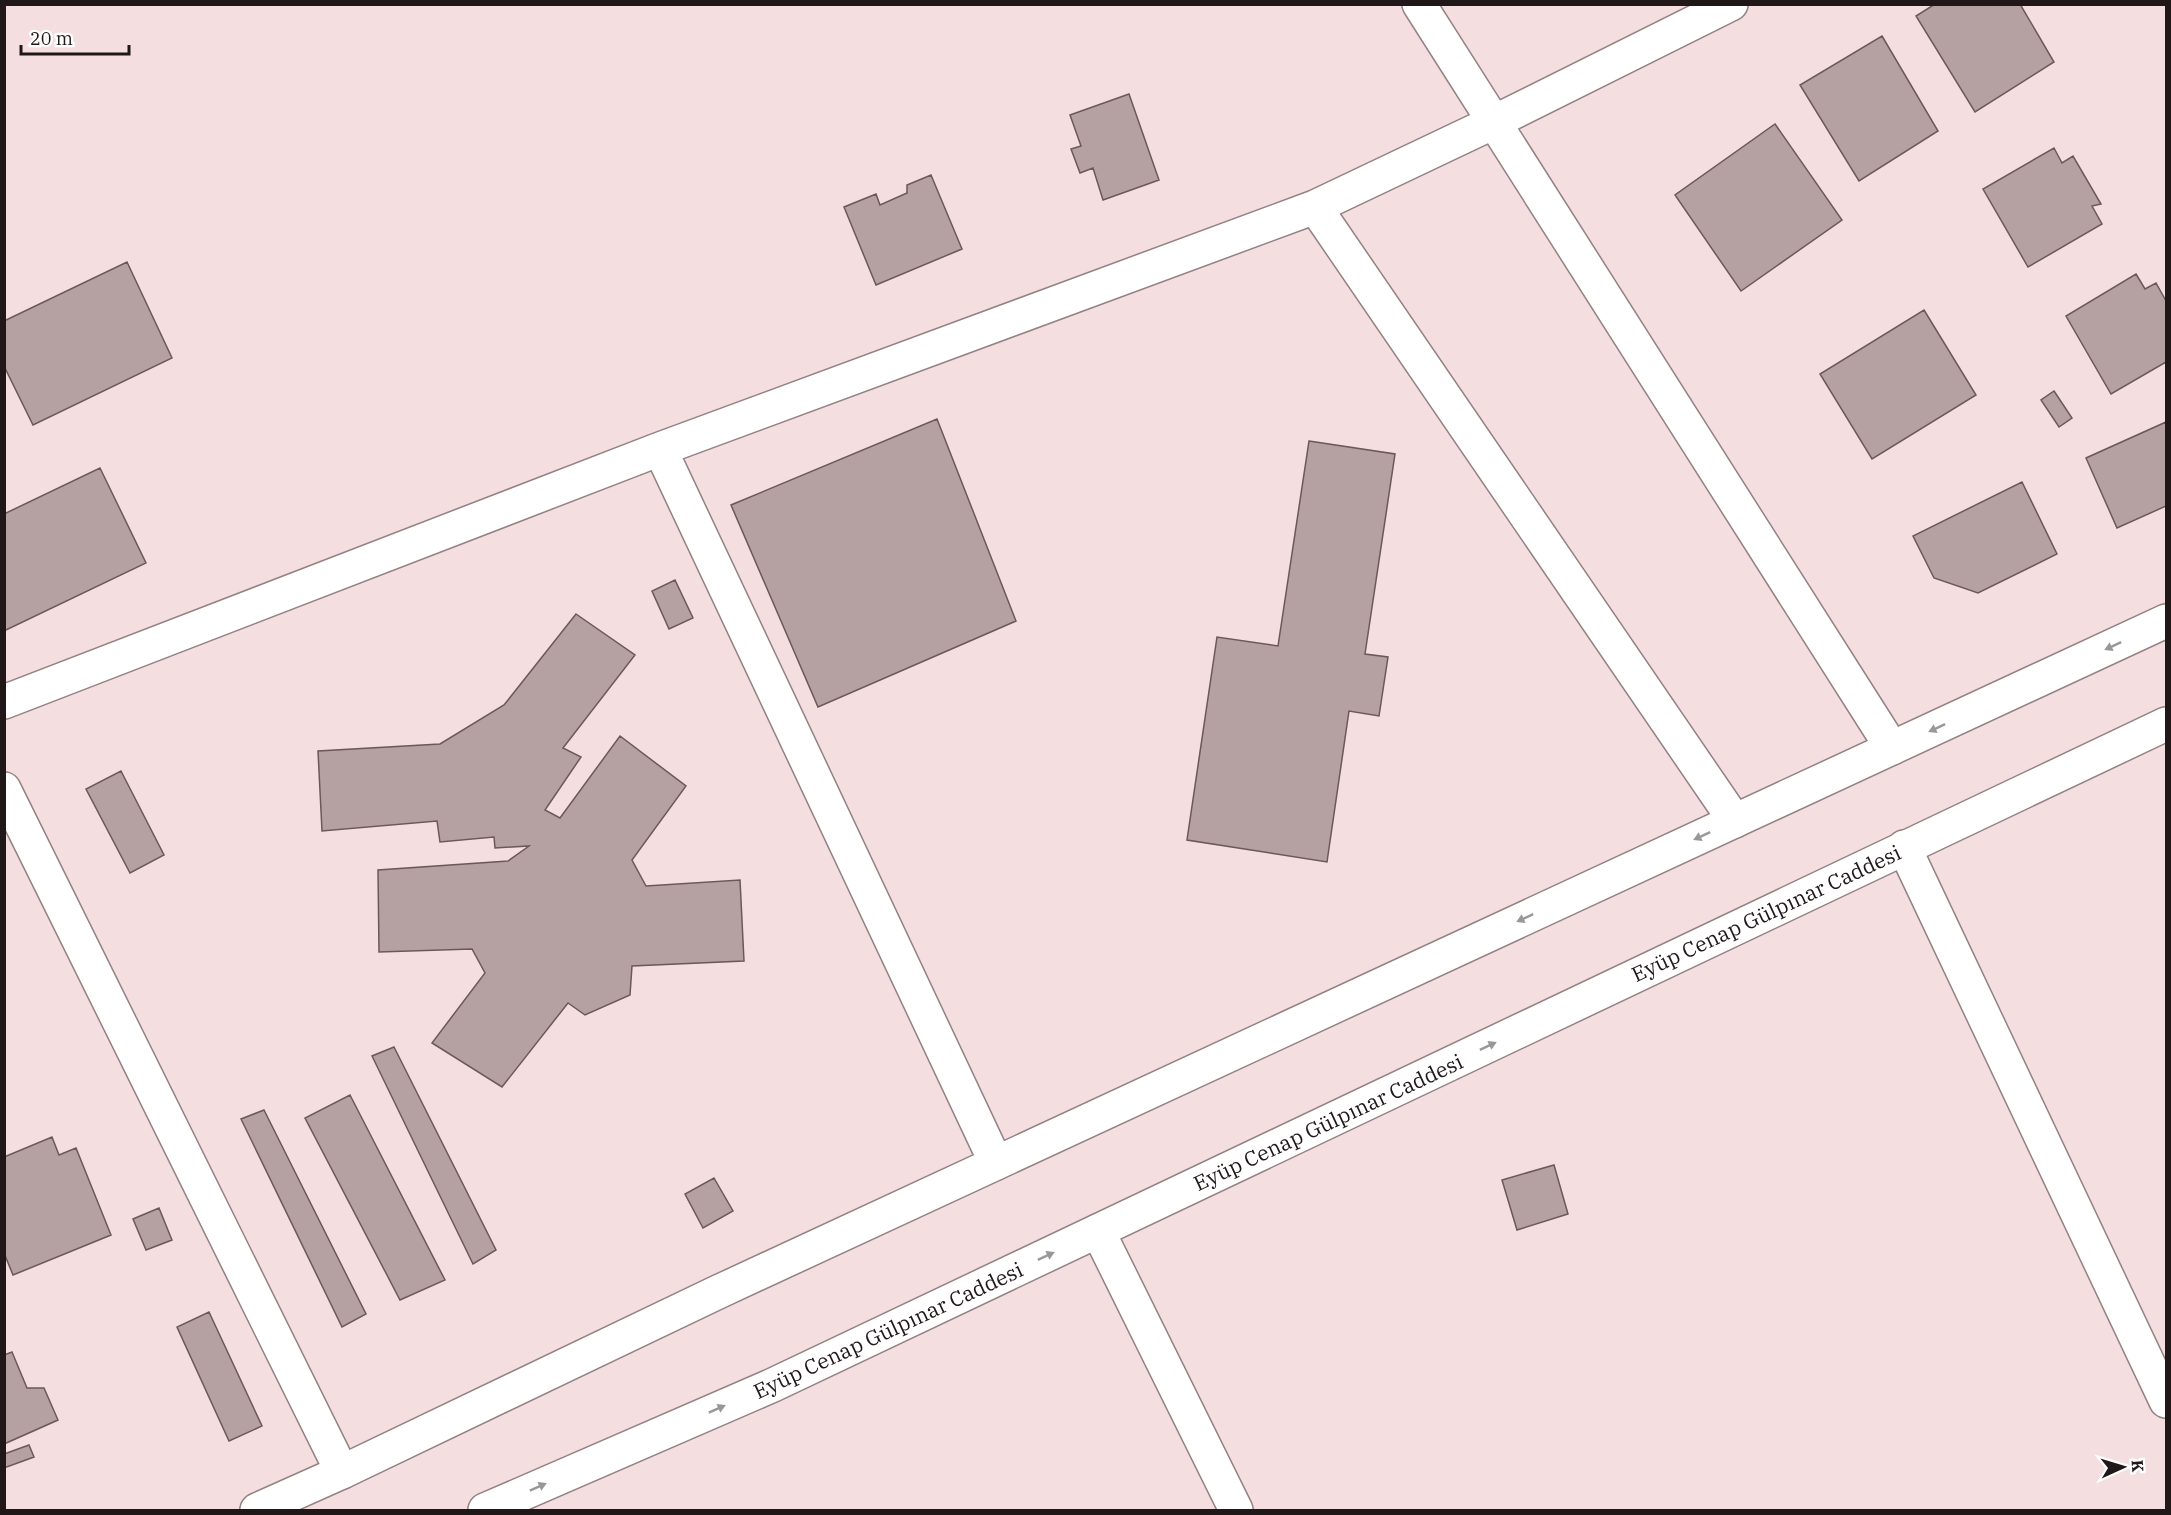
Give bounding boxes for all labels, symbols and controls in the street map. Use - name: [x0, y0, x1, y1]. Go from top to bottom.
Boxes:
- scale bar: [21, 18, 129, 56]
- text: 20 m: [30, 27, 73, 50]
- one-way arrow: [2105, 641, 2122, 650]
- one-way arrow: [1928, 723, 1945, 732]
- one-way arrow: [1694, 832, 1711, 841]
- street label: Eyüp Cenap Gülpınar Caddesi: [1627, 838, 1905, 988]
- one-way arrow: [1516, 913, 1534, 923]
- one-way arrow: [1479, 1041, 1496, 1050]
- street label: Eyüp Cenap Gülpınar Caddesi: [1189, 1047, 1467, 1197]
- one-way arrow: [1037, 1251, 1054, 1260]
- street label: Eyüp Cenap Gülpınar Caddesi: [749, 1255, 1027, 1405]
- one-way arrow: [708, 1404, 726, 1413]
- north arrow: [2093, 1437, 2153, 1497]
- text: K: [2128, 1459, 2148, 1473]
- one-way arrow: [530, 1482, 548, 1492]

